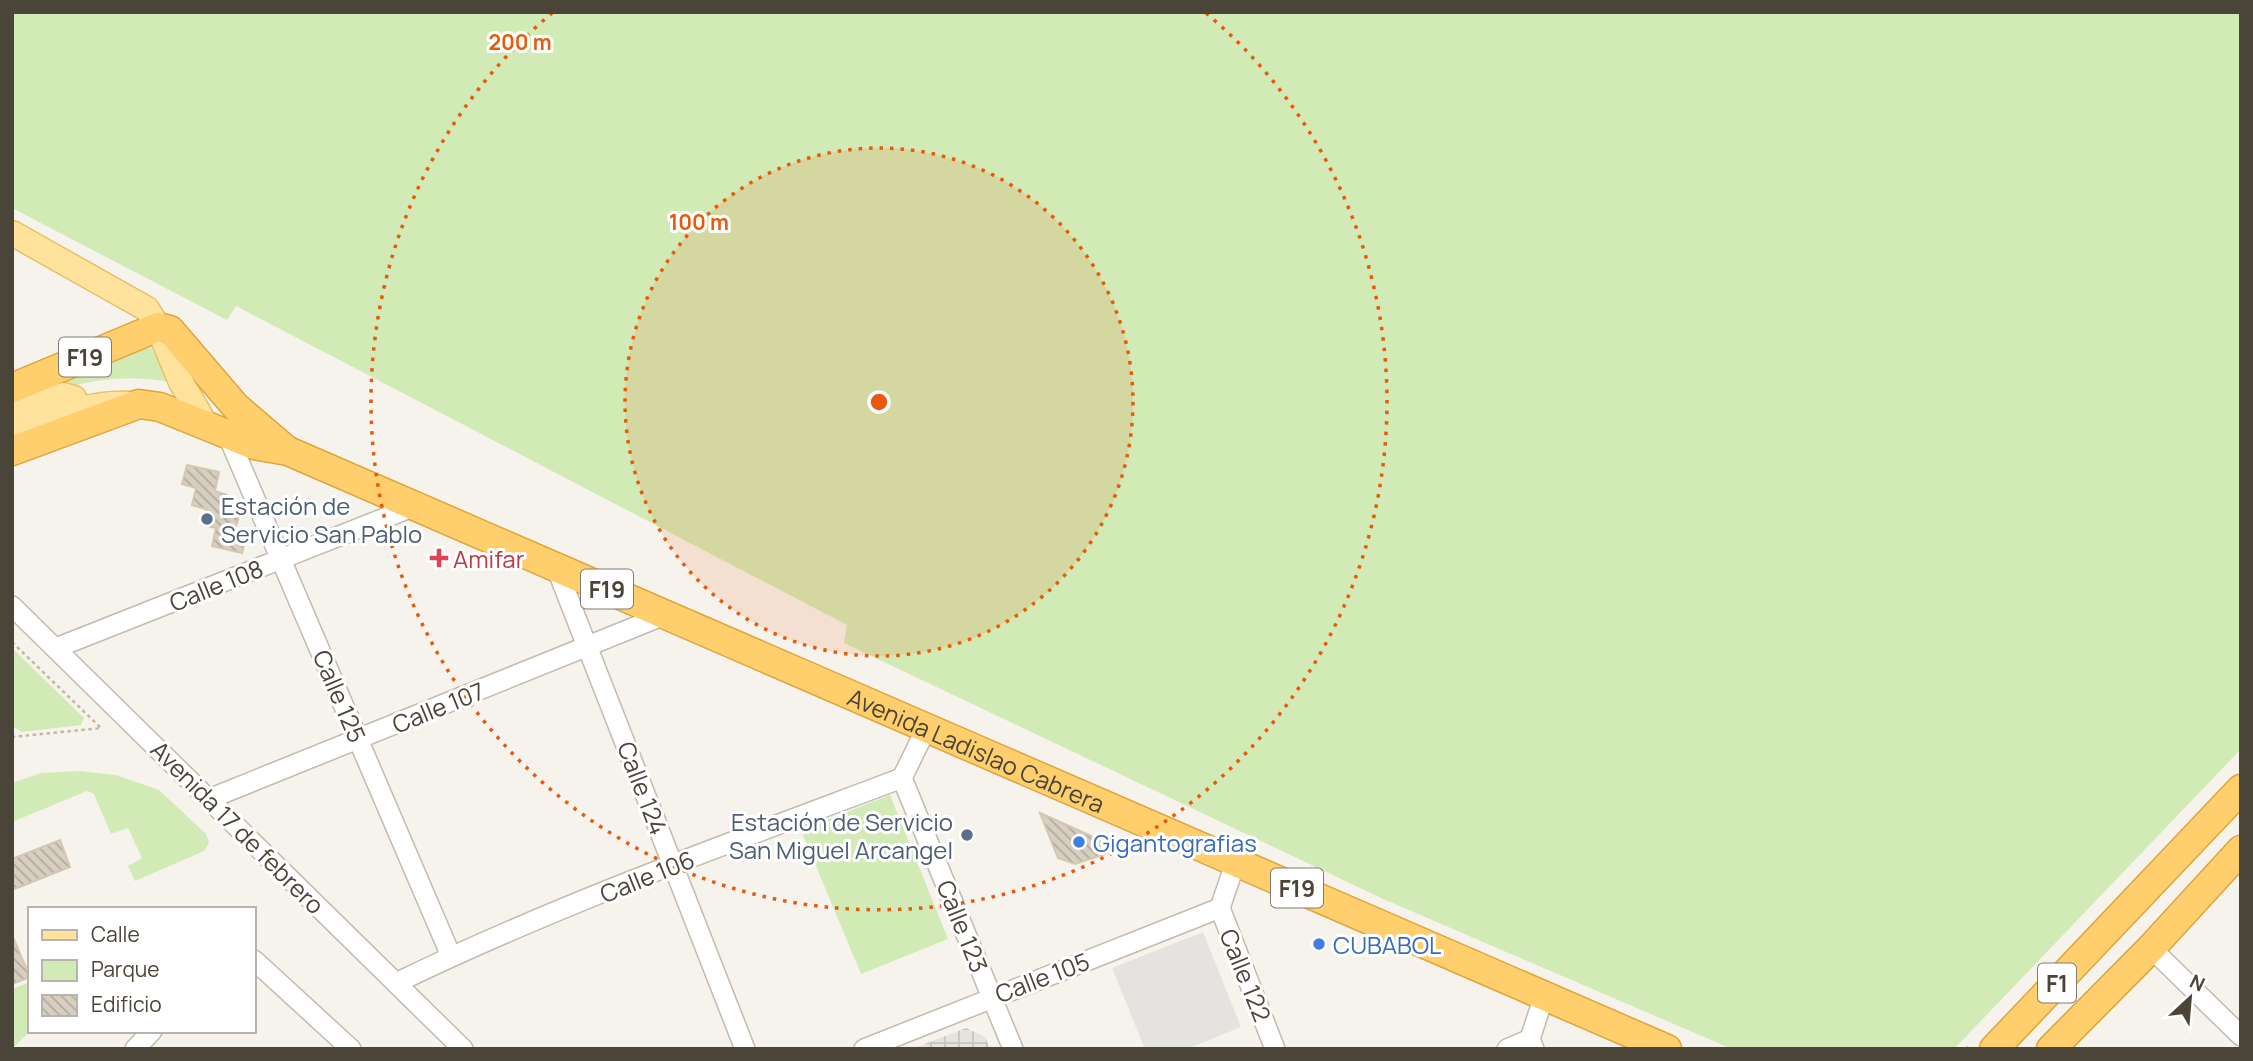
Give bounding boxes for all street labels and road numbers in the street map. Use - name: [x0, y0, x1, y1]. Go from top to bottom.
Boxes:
- road number: F19: [59, 338, 111, 376]
- street label: Calle 108: [164, 551, 268, 619]
- road number: F19: [581, 569, 633, 608]
- street label: Calle 125: [306, 645, 374, 747]
- street label: Calle 107: [387, 674, 489, 740]
- street label: Avenida Ladislao Cabrera: [843, 679, 1110, 820]
- street label: Avenida 17 de febrero: [144, 733, 332, 921]
- street label: Calle 124: [610, 737, 676, 839]
- street label: Calle 106: [595, 842, 699, 910]
- road number: F19: [1271, 868, 1323, 908]
- street label: Calle 123: [930, 875, 996, 977]
- street label: Calle 122: [1212, 924, 1280, 1026]
- street label: Calle 105: [990, 944, 1094, 1010]
- road number: F1: [2038, 964, 2076, 1002]

